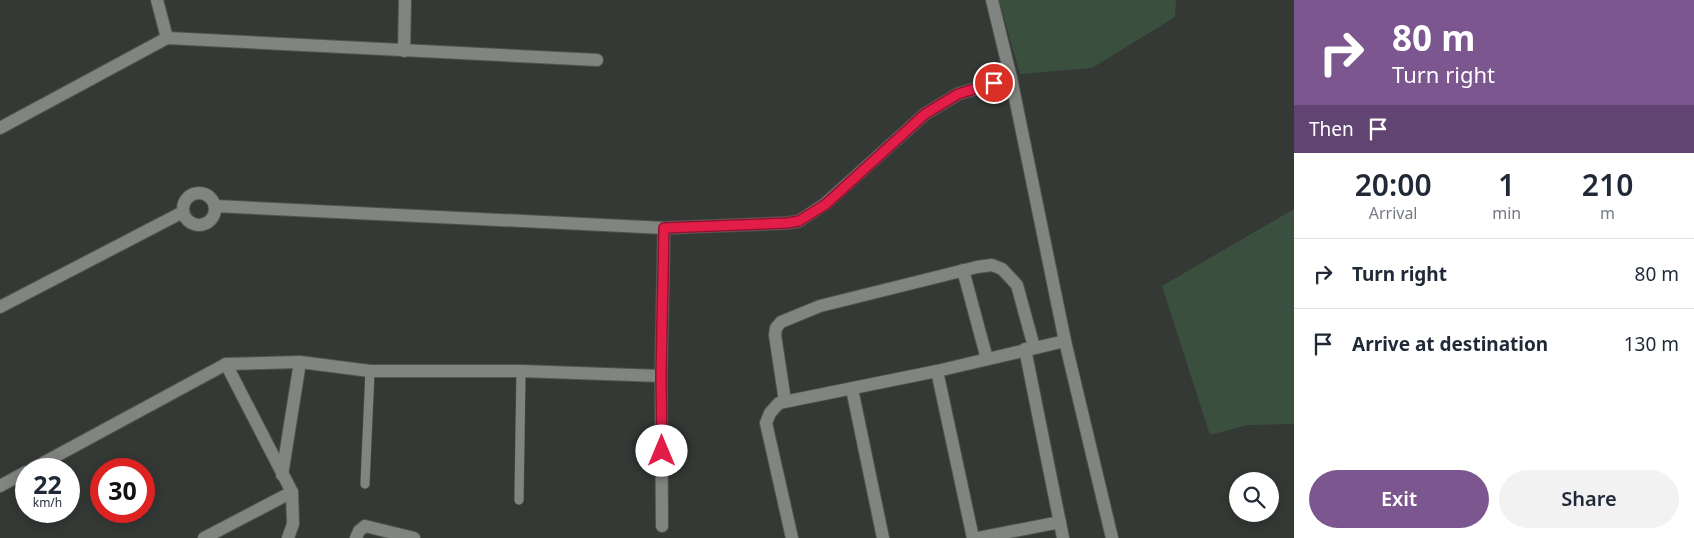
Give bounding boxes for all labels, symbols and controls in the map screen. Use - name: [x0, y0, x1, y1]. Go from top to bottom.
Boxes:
- text: 80 m: [1392, 14, 1475, 61]
- icon: right: [1309, 20, 1374, 85]
- text: Turn right: [1392, 59, 1495, 89]
- pin: [973, 62, 1015, 104]
- icon: arrive: [980, 69, 1008, 97]
- icon: arrive: [1364, 115, 1392, 143]
- text: Then: [1309, 116, 1354, 142]
- text: 20:00: [1355, 164, 1432, 205]
- text: 1: [1498, 164, 1515, 205]
- text: 210: [1582, 164, 1633, 205]
- text: Arrival: [1369, 202, 1418, 224]
- text: min: [1492, 202, 1521, 224]
- text: m: [1600, 202, 1615, 224]
- icon: right: [1309, 260, 1337, 288]
- text: Turn right: [1352, 261, 1447, 287]
- text: 80 m: [1635, 261, 1679, 287]
- icon: arrive: [1309, 330, 1337, 358]
- text: Arrive at destination: [1352, 331, 1548, 357]
- text: 130 m: [1624, 331, 1679, 357]
- position arrow: [635, 424, 687, 476]
- speed limit sign: 30: [90, 458, 155, 523]
- text: 22: [33, 467, 62, 501]
- button: Exit: [1309, 470, 1489, 528]
- button: Share: [1499, 470, 1679, 528]
- map controls: [1229, 472, 1279, 522]
- button: search: [1229, 472, 1279, 522]
- text: km/h: [33, 494, 62, 511]

